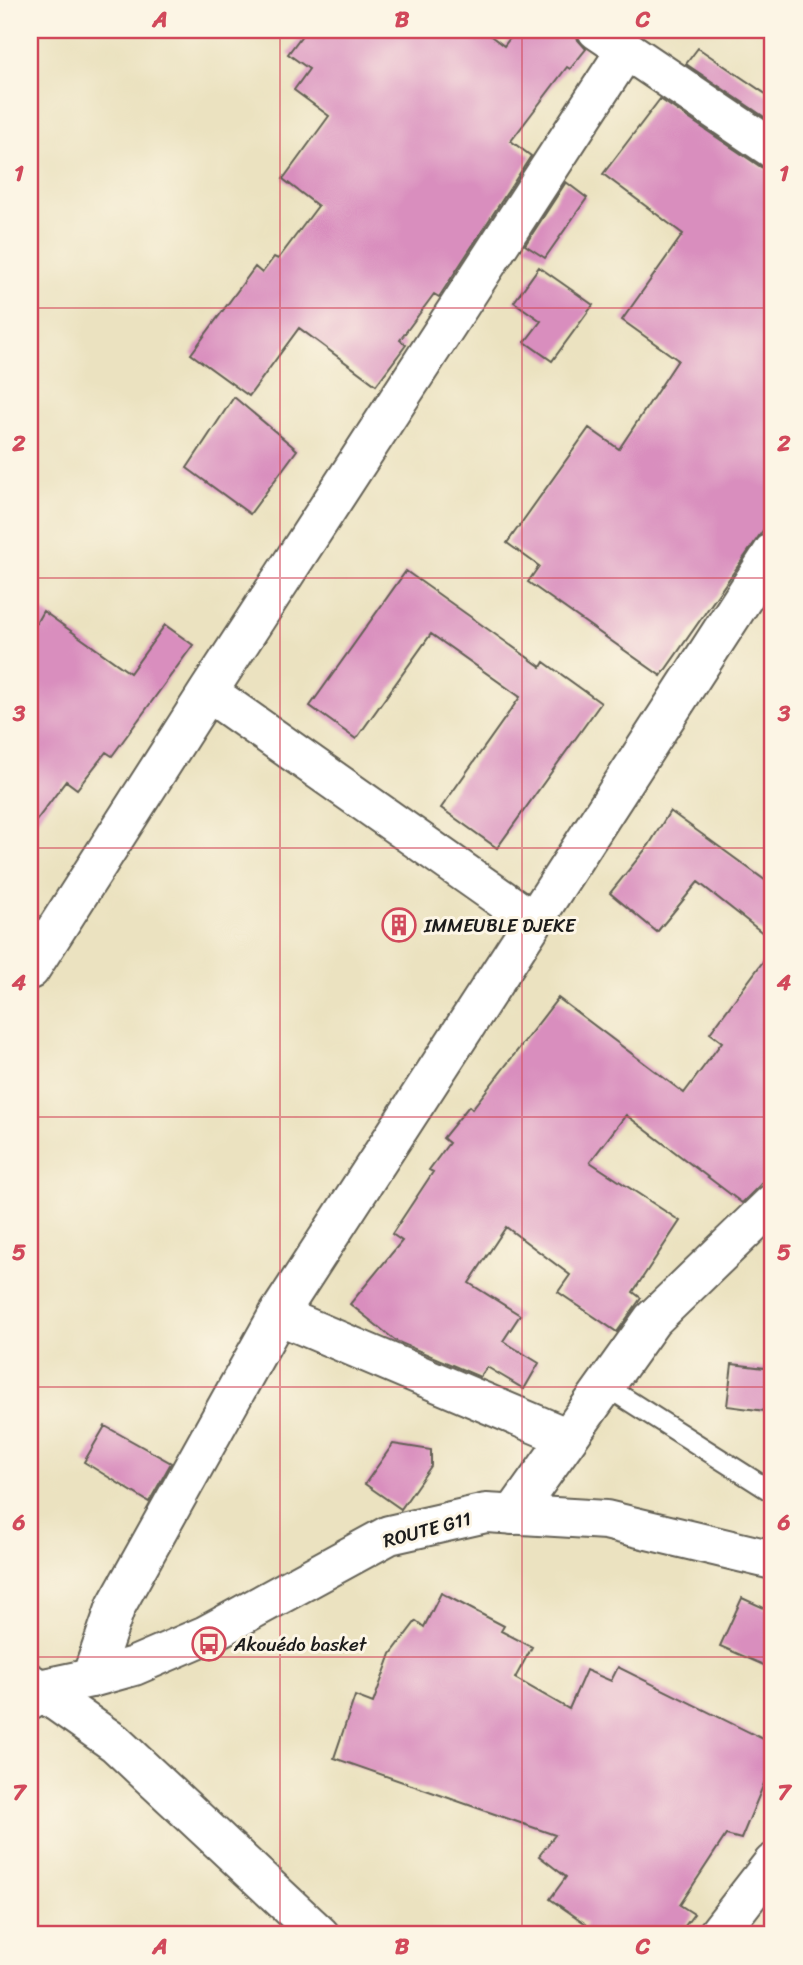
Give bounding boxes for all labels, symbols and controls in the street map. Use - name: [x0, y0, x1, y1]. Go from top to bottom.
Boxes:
- text: A: [151, 0, 168, 40]
- text: B: [395, 0, 410, 40]
- text: C: [635, 0, 651, 40]
- text: 1: [14, 153, 24, 194]
- text: 1: [779, 153, 789, 194]
- text: 2: [11, 423, 26, 464]
- text: 2: [776, 423, 791, 464]
- text: 3: [12, 693, 26, 734]
- text: 3: [777, 693, 791, 734]
- building icon: IMMEUBLE DJEKE: [380, 906, 418, 944]
- place label: IMMEUBLE DJEKE: [423, 909, 577, 942]
- text: 4: [11, 962, 27, 1003]
- text: 4: [776, 962, 792, 1003]
- text: 5: [12, 1232, 26, 1273]
- text: 5: [777, 1232, 791, 1273]
- text: 6: [11, 1502, 26, 1543]
- street label: ROUTE G11: [379, 1502, 475, 1557]
- text: 6: [776, 1502, 791, 1543]
- bus stop icon: Akouédo basket: [190, 1625, 228, 1663]
- place label: Akouédo basket: [233, 1628, 368, 1661]
- text: 7: [12, 1772, 27, 1813]
- text: 7: [777, 1772, 792, 1813]
- text: A: [151, 1926, 168, 1965]
- text: B: [395, 1926, 410, 1965]
- text: C: [635, 1926, 651, 1965]

